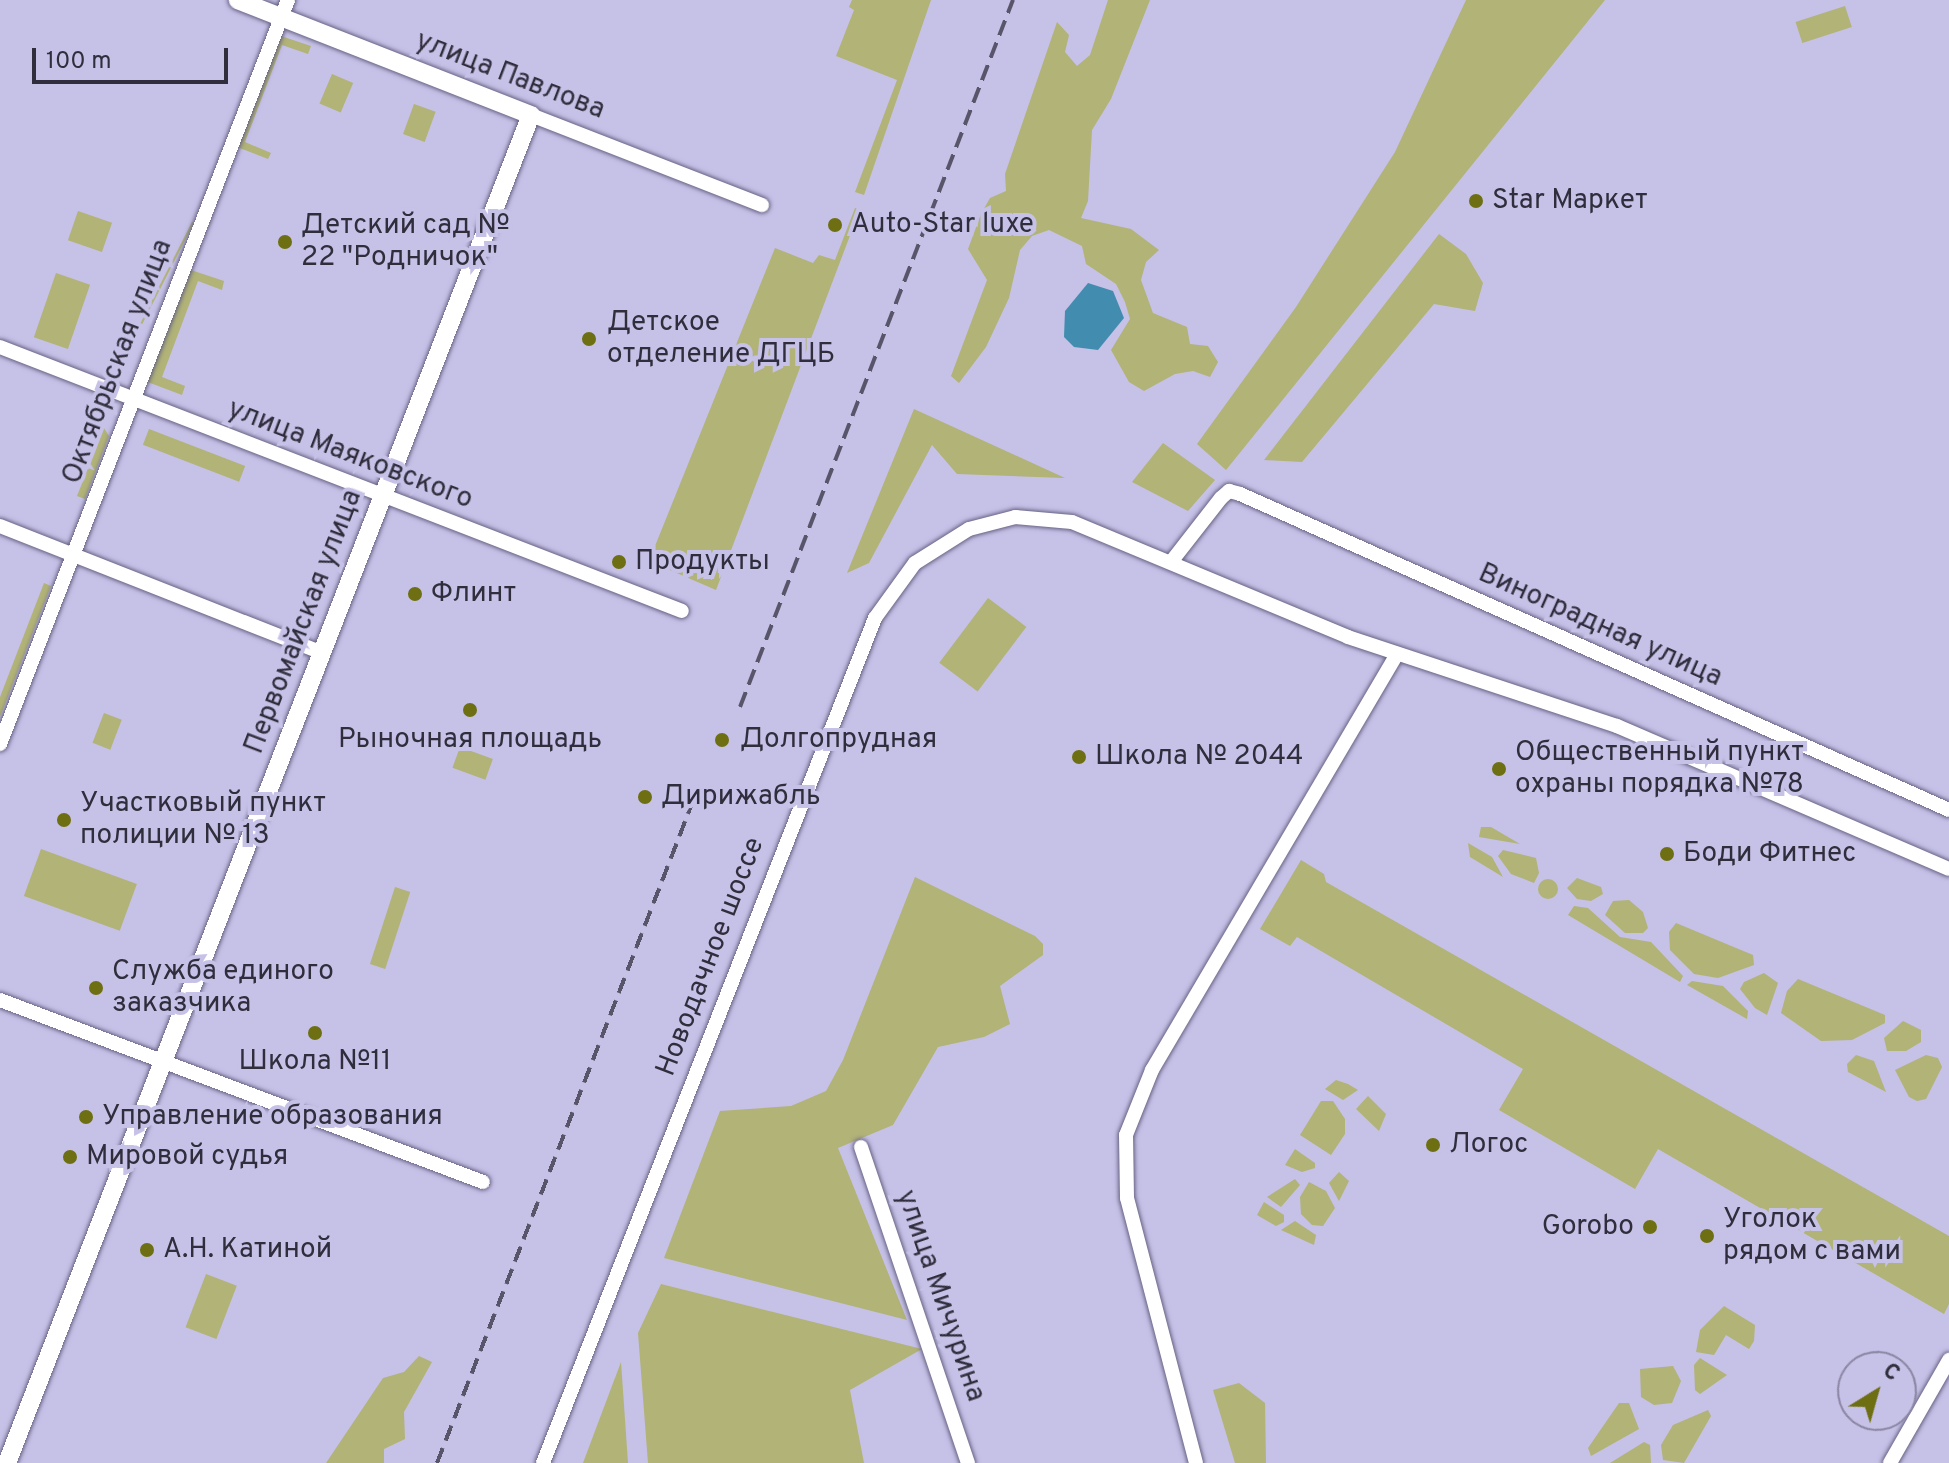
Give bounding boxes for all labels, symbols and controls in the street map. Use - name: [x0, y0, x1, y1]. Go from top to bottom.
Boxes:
- street label: улица Павлова: [411, 24, 609, 128]
- scale bar: [36, 32, 232, 82]
- text: 100 m: [46, 47, 112, 77]
- place label: Star Маркет: [1492, 184, 1648, 218]
- marker: Star Маркет: [1467, 192, 1485, 210]
- place label: Auto-Star luxe: [851, 208, 1034, 242]
- place label: Детский сад № 22 "Родничок": [301, 209, 510, 275]
- marker: Auto-Star luxe: [826, 216, 844, 234]
- marker: Детский сад № 22 "Родничок": [276, 233, 294, 251]
- street label: Октябрьская улица: [56, 235, 180, 489]
- place label: Детское отделение ДГЦБ: [607, 306, 835, 372]
- marker: Детское отделение ДГЦБ: [578, 328, 600, 350]
- street label: улица Маяковского: [223, 393, 477, 517]
- street label: Первомайская улица: [238, 485, 370, 759]
- place label: Продукты: [635, 545, 770, 579]
- marker: Продукты: [610, 553, 628, 571]
- street label: Виноградная улица: [1473, 557, 1727, 695]
- place label: Флинт: [431, 577, 516, 611]
- marker: Флинт: [406, 585, 424, 603]
- marker: Рыночная площадь: [461, 701, 479, 719]
- place label: Рыночная площадь: [338, 723, 602, 757]
- place label: Долгопрудная: [740, 723, 937, 757]
- marker: Долгопрудная: [711, 729, 733, 751]
- place label: Общественный пункт охраны порядка №78: [1515, 736, 1804, 802]
- place label: Школа № 2044: [1095, 740, 1303, 774]
- marker: Школа № 2044: [1070, 748, 1088, 766]
- marker: Общественный пункт охраны порядка №78: [1490, 760, 1508, 778]
- place label: Дирижабль: [661, 780, 821, 814]
- place label: Участковый пункт полиции № 13: [80, 787, 326, 853]
- marker: Дирижабль: [636, 788, 654, 806]
- marker: Участковый пункт полиции № 13: [55, 811, 73, 829]
- street label: Новодачное шоссе: [650, 833, 772, 1081]
- place label: Боди Фитнес: [1683, 837, 1856, 871]
- marker: Боди Фитнес: [1658, 845, 1676, 863]
- place label: Служба единого заказчика: [112, 955, 334, 1021]
- marker: Служба единого заказчика: [87, 979, 105, 997]
- marker: Школа №11: [306, 1024, 324, 1042]
- place label: Школа №11: [239, 1045, 391, 1079]
- place label: Управление образования: [102, 1100, 443, 1134]
- marker: Управление образования: [77, 1108, 95, 1126]
- place label: Логос: [1449, 1128, 1528, 1162]
- marker: Логос: [1424, 1136, 1442, 1154]
- place label: Мировой судья: [86, 1140, 288, 1174]
- marker: Мировой судья: [61, 1148, 79, 1166]
- street label: улица Мичурина: [888, 1186, 992, 1406]
- place label: Уголок рядом с вами: [1723, 1203, 1901, 1269]
- place label: Gorobo: [1542, 1210, 1634, 1244]
- marker: Gorobo: [1641, 1218, 1659, 1236]
- marker: Уголок рядом с вами: [1698, 1227, 1716, 1245]
- place label: А.Н. Катиной: [163, 1233, 332, 1267]
- marker: А.Н. Катиной: [138, 1241, 156, 1259]
- north arrow: [1837, 1351, 1917, 1431]
- text: С: [1877, 1358, 1904, 1388]

